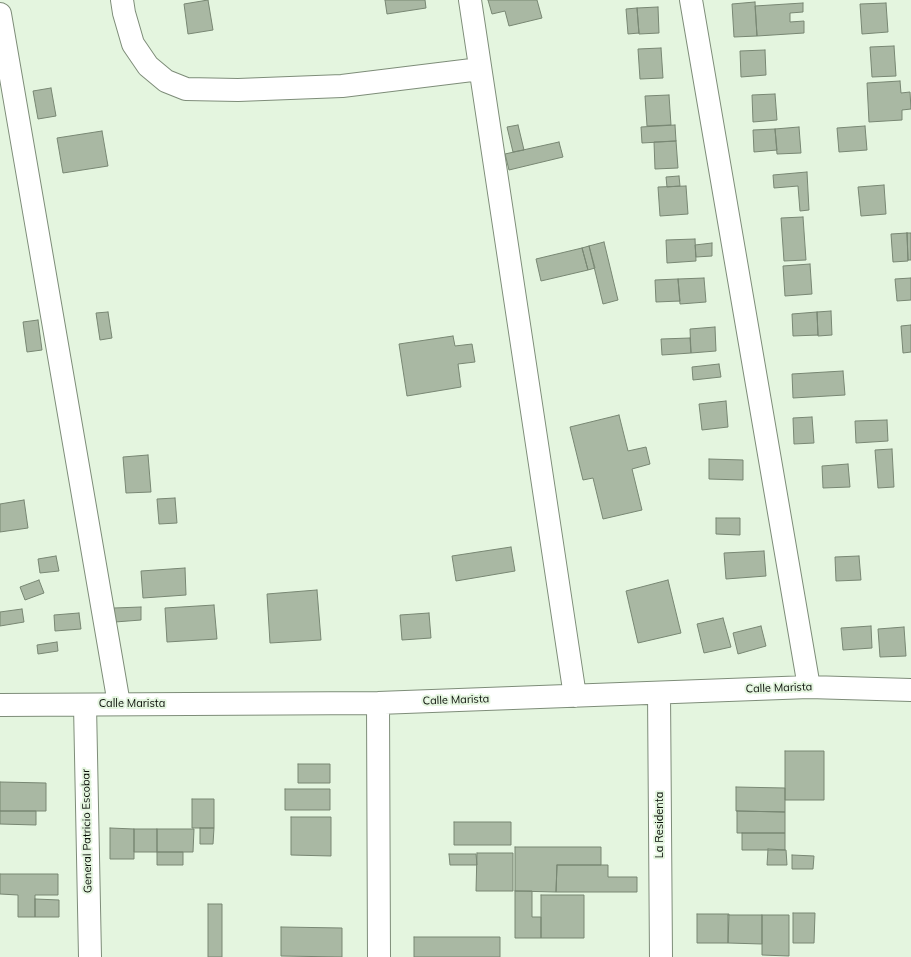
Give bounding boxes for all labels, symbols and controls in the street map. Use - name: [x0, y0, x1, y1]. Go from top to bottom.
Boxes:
- street label: Calle Marista: [746, 680, 812, 696]
- street label: Calle Marista: [423, 692, 489, 708]
- street label: Calle Marista: [99, 697, 165, 711]
- street label: General Patricio Escobar: [79, 769, 95, 893]
- street label: La Residenta: [653, 792, 667, 858]

